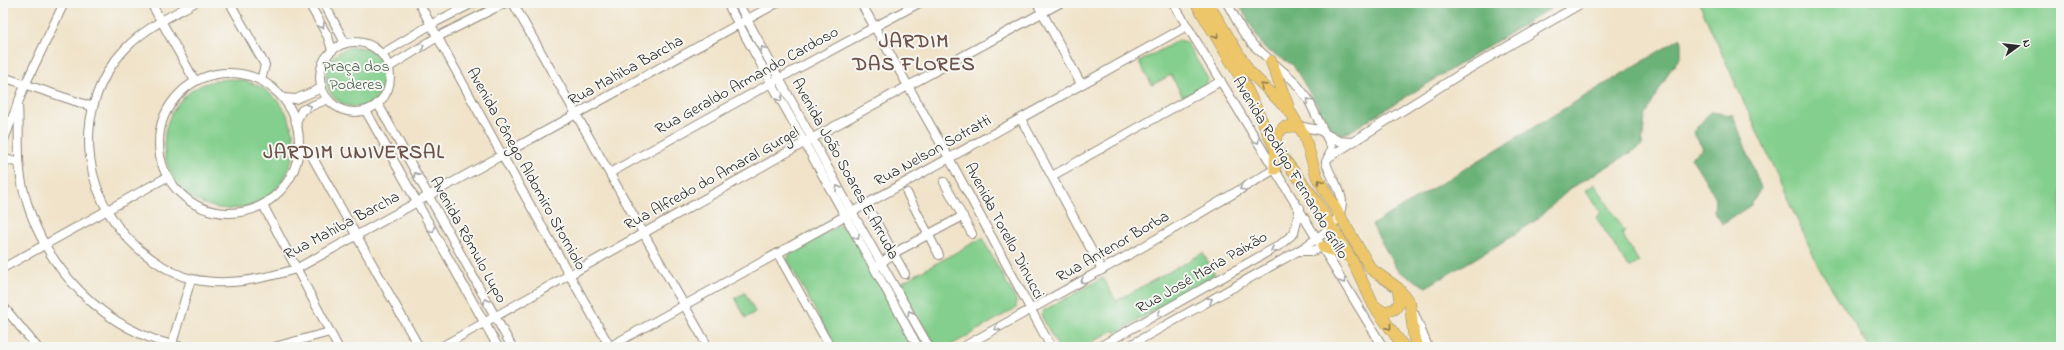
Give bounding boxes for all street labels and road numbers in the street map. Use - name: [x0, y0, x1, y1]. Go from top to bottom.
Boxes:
- street label: Rua Geraldo Armando Cardoso: [651, 20, 843, 142]
- street label: Rua Mahiba Barcha: [564, 29, 688, 113]
- street label: Avenida Cônego Aldomiro Storniolo: [460, 63, 592, 275]
- street label: Avenida Rodrigo Fernando Grillo: [1226, 72, 1354, 264]
- street label: Avenida João Soares E Arruda: [785, 74, 905, 264]
- street label: Rua Nelson Sotratti: [870, 109, 996, 193]
- street label: Rua Alfredo do Amaral Gurgel: [620, 121, 804, 237]
- street label: Avenida Torello Dinucci: [958, 158, 1050, 304]
- street label: Avenida Rômulo Lupo: [423, 172, 513, 308]
- street label: Rua Mahiba Barcha: [280, 185, 404, 267]
- street label: Rua Antenor Borba: [1052, 205, 1174, 289]
- street label: Rua José Maria Paixão: [1132, 226, 1272, 320]

